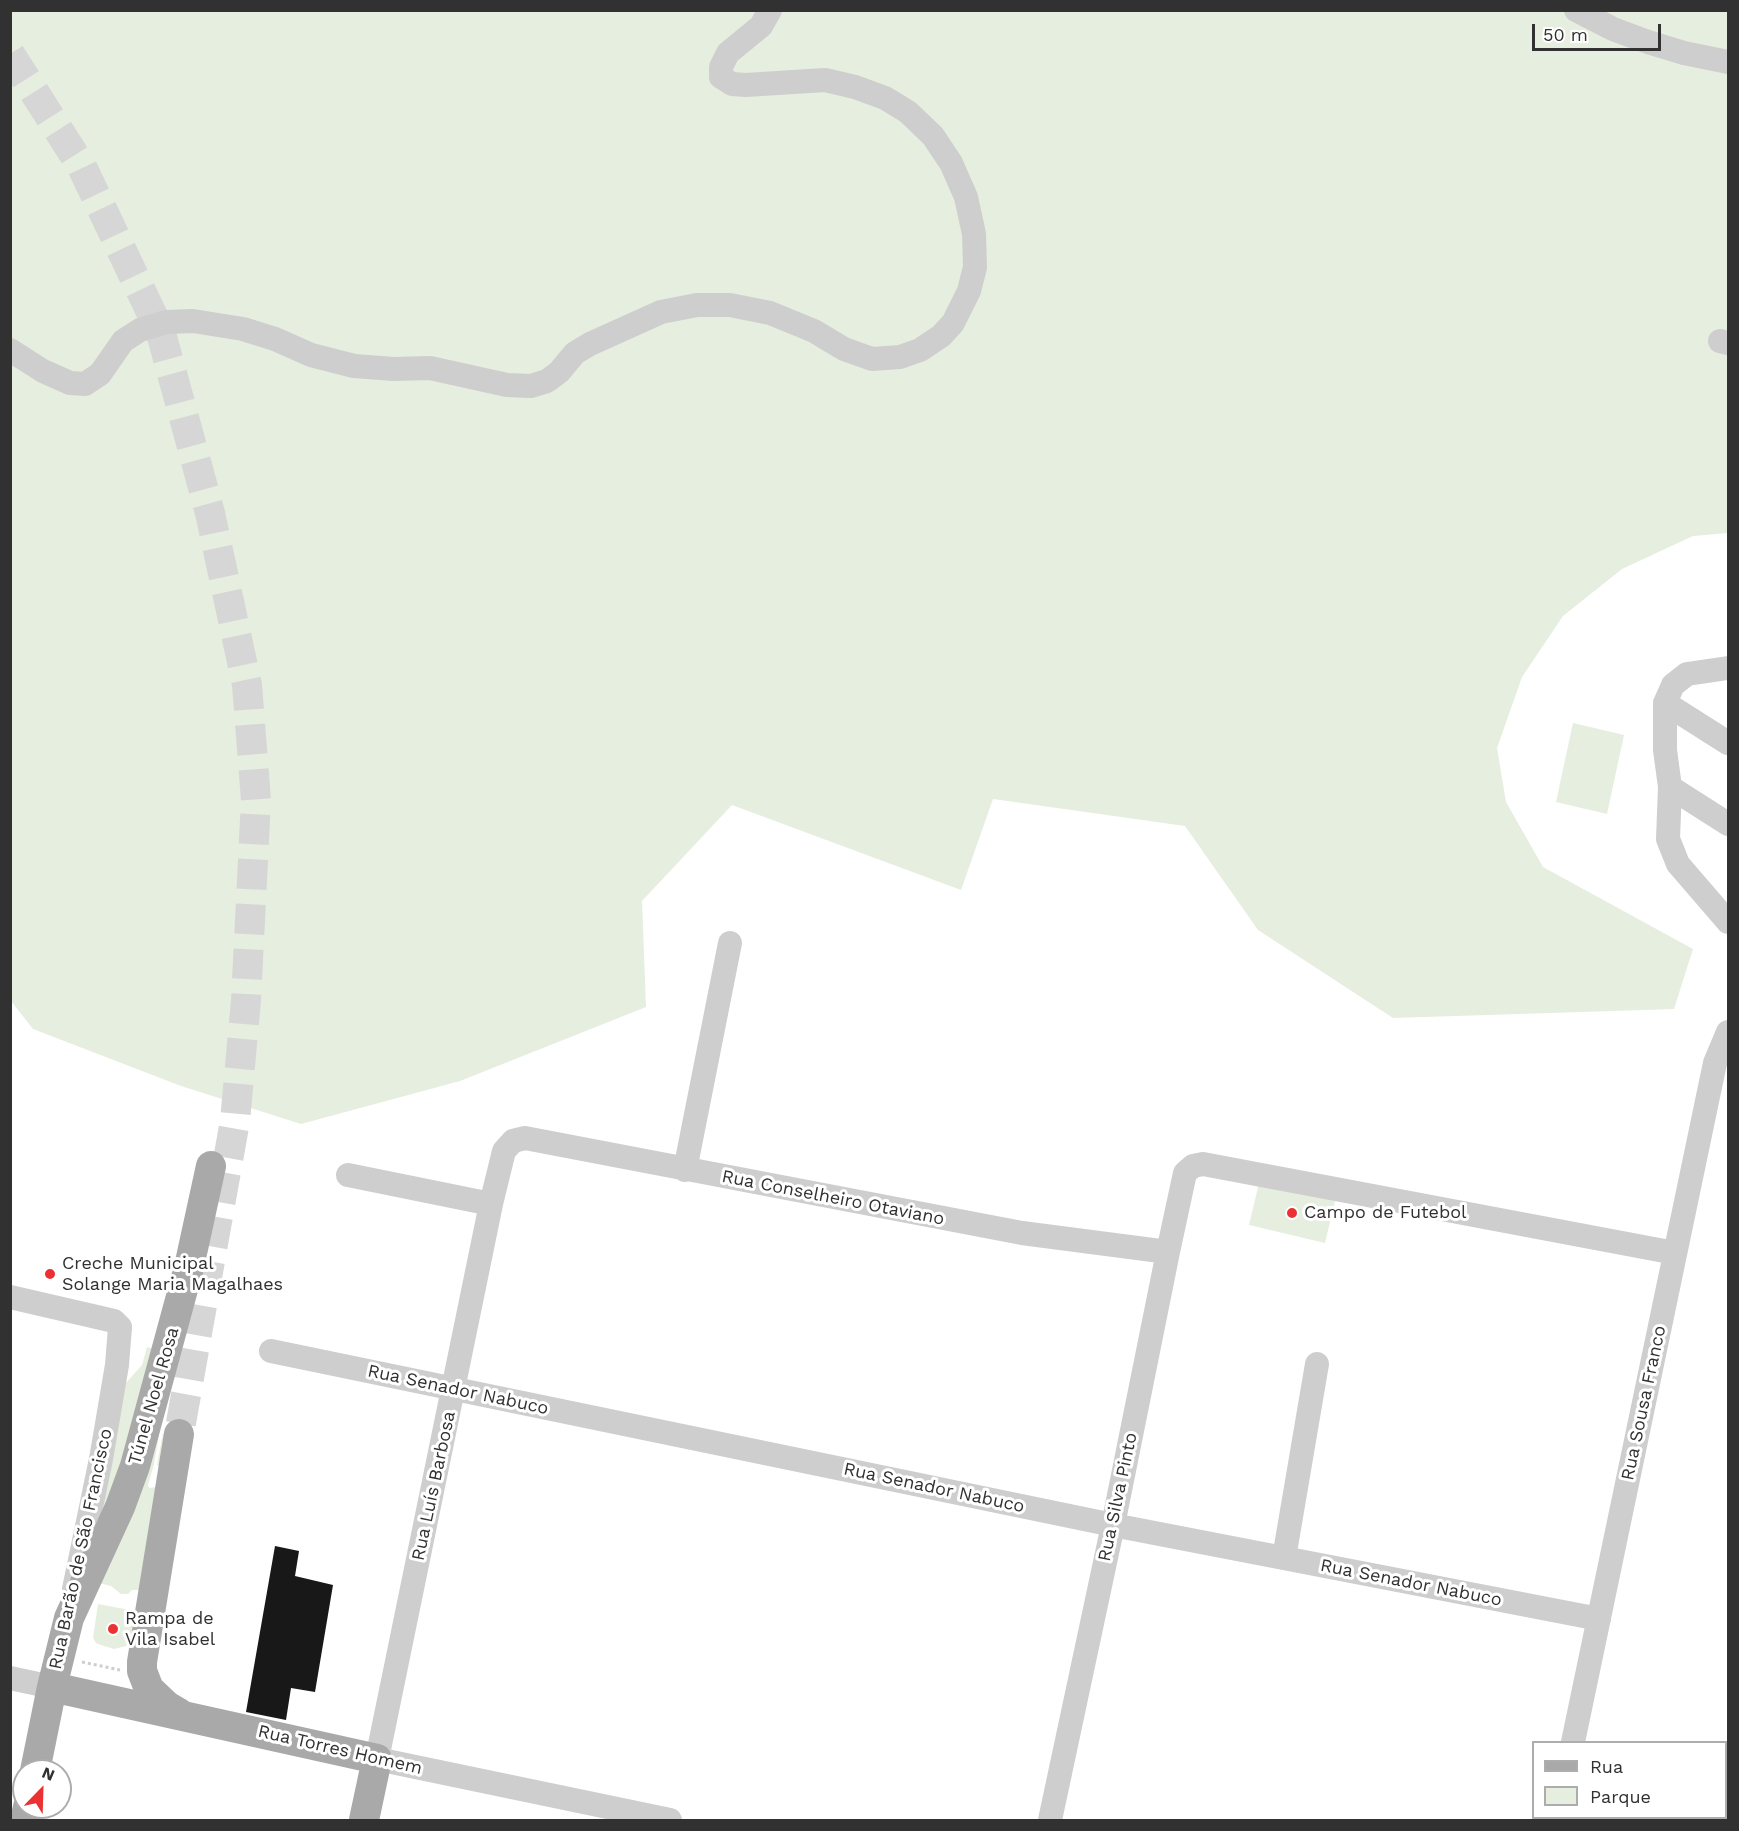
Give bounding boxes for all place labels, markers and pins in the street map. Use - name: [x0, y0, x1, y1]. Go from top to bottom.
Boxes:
- place label: Campo de Futebol: [1304, 1202, 1467, 1224]
- marker: Campo de Futebol: [1285, 1206, 1299, 1220]
- place label: Creche Municipal Solange Maria Magalhaes: [62, 1253, 283, 1296]
- marker: Creche Municipal Solange Maria Magalhaes: [43, 1267, 57, 1281]
- place label: Rampa de Vila Isabel: [125, 1608, 215, 1650]
- marker: Rampa de Vila Isabel: [106, 1622, 120, 1636]

